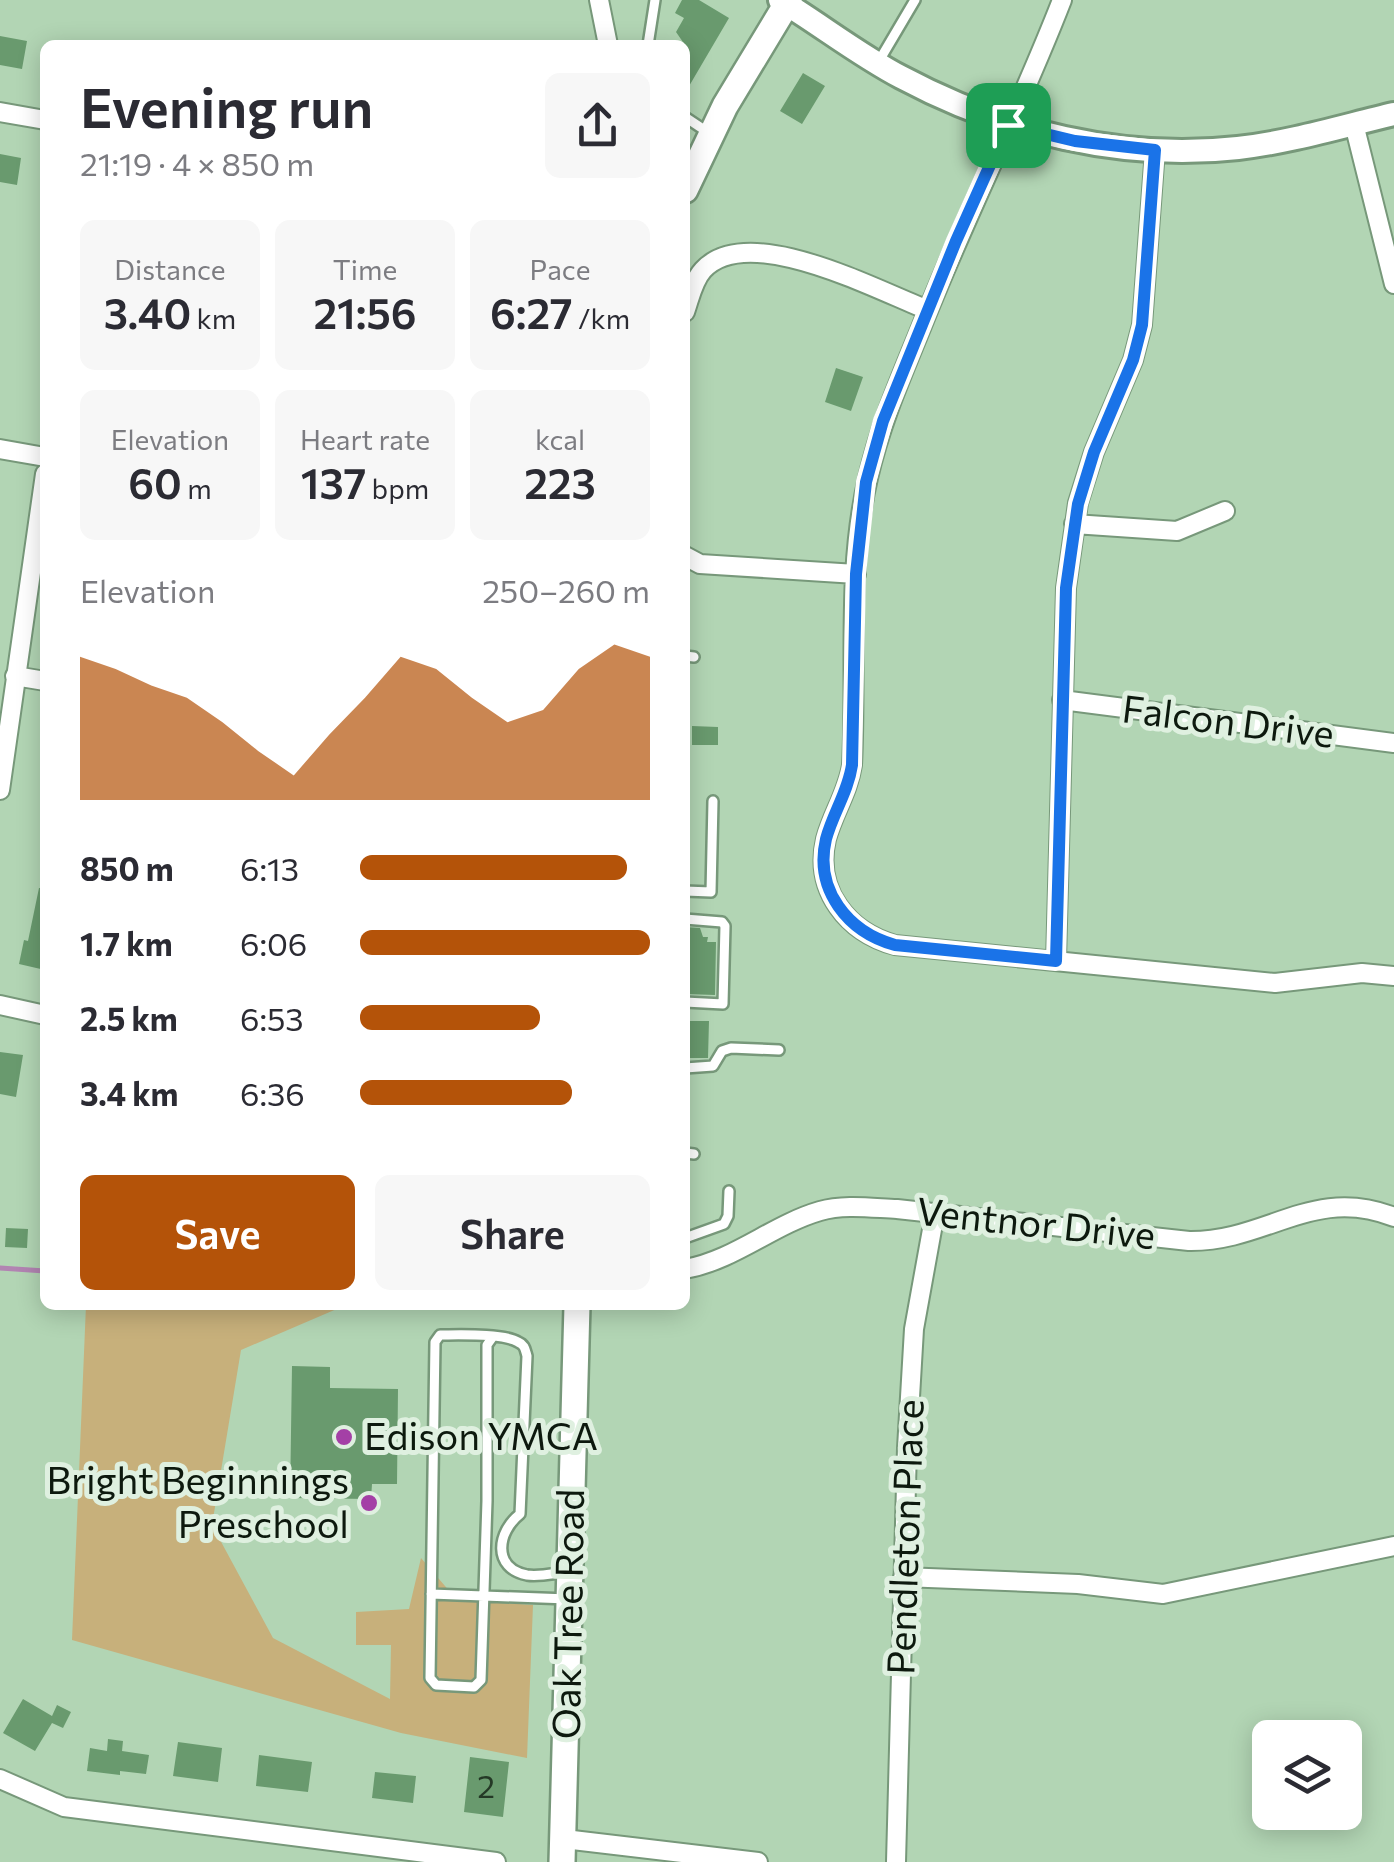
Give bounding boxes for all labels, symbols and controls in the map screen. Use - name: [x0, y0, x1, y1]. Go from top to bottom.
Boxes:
- text: Evening run: [80, 72, 373, 139]
- button: share: [545, 73, 650, 178]
- pin: [966, 83, 1051, 168]
- icon: arrive: [981, 98, 1036, 153]
- text: 21:19 · 4 × 850 m: [80, 143, 314, 183]
- text: Distance: [114, 252, 226, 286]
- text: Time: [333, 252, 397, 286]
- text: Pace: [530, 252, 590, 286]
- text: 3.40: [104, 286, 191, 338]
- text: 21:56: [313, 286, 417, 338]
- text: 6:27: [490, 286, 573, 338]
- text: km: [191, 301, 236, 335]
- text: /km: [573, 301, 630, 335]
- text: Elevation: [111, 422, 229, 456]
- text: Heart rate: [300, 422, 430, 456]
- text: kcal: [535, 422, 585, 456]
- text: 60: [128, 456, 182, 508]
- text: 137: [301, 456, 366, 508]
- text: 223: [524, 456, 596, 508]
- text: m: [182, 471, 212, 505]
- text: bpm: [366, 471, 429, 505]
- text: Elevation: [80, 570, 215, 610]
- text: 250–260 m: [482, 570, 650, 610]
- street label: Falcon Drive: [1120, 683, 1337, 756]
- text: 850 m: [80, 848, 174, 888]
- text: 6:13: [240, 848, 299, 888]
- text: 1.7 km: [80, 923, 173, 963]
- text: 6:06: [240, 923, 307, 963]
- text: 2.5 km: [80, 998, 178, 1038]
- text: 6:53: [240, 998, 304, 1038]
- text: 3.4 km: [80, 1073, 178, 1113]
- text: 6:36: [240, 1073, 305, 1113]
- button: Save: [80, 1175, 355, 1290]
- button: Share: [375, 1175, 650, 1290]
- street label: Ventnor Drive: [915, 1186, 1158, 1257]
- street label: Pendleton Place: [875, 1398, 932, 1675]
- place label: Edison YMCA: [364, 1411, 598, 1458]
- marker: Edison YMCA: [333, 1426, 355, 1448]
- place label: Bright Beginnings Preschool: [46, 1455, 349, 1546]
- street label: Oak Tree Road: [541, 1488, 592, 1740]
- marker: Bright Beginnings Preschool: [358, 1492, 380, 1514]
- map controls: [1252, 1720, 1362, 1830]
- button: layers: [1252, 1720, 1362, 1830]
- house number: 2: [477, 1765, 495, 1805]

